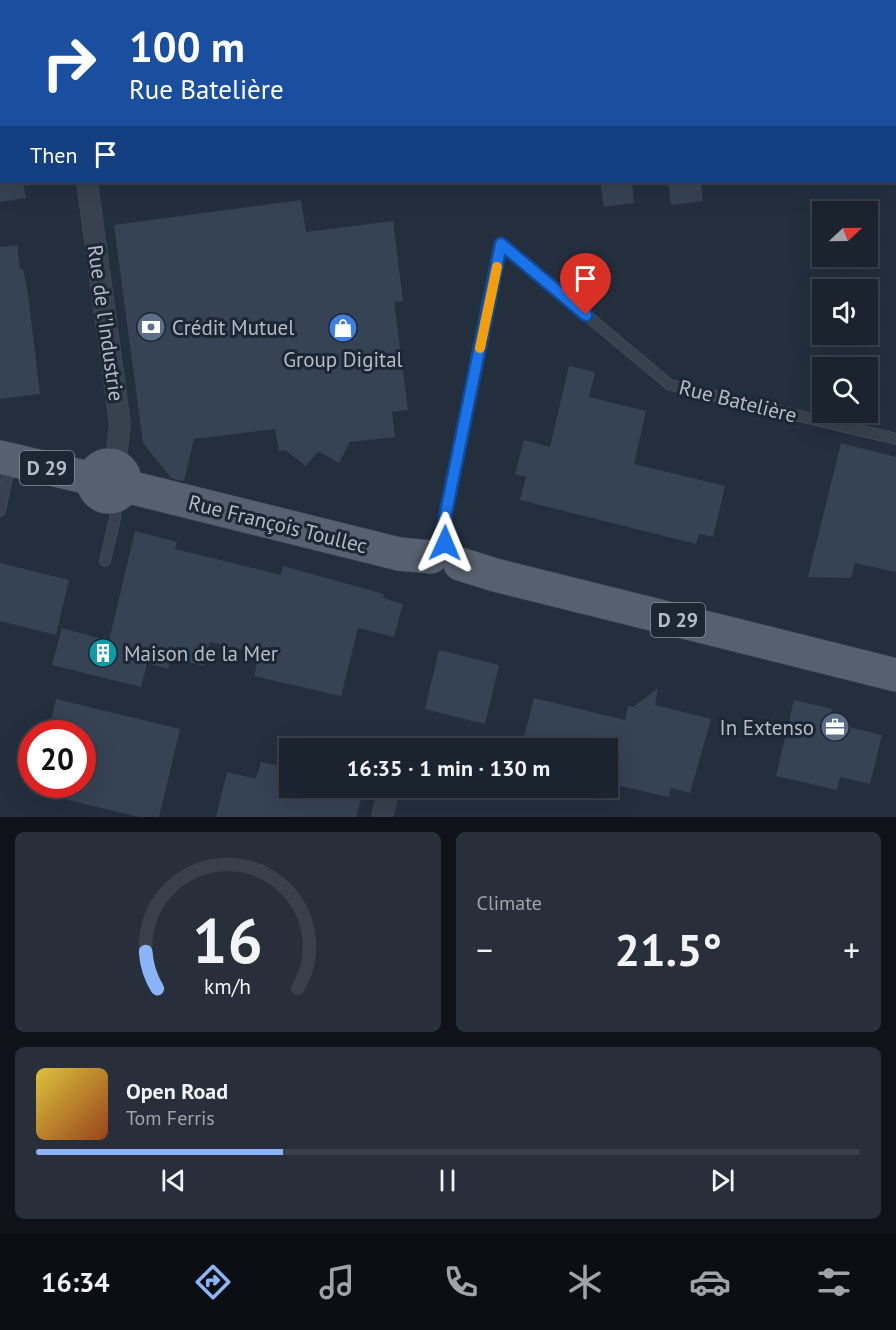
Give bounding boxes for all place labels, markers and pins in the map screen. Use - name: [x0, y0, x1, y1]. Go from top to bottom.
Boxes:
- pin: [560, 253, 611, 315]
- bank icon: Crédit Mutuel: [135, 311, 167, 343]
- shop icon: Group Digital: [327, 312, 359, 344]
- place label: Crédit Mutuel: [172, 314, 294, 341]
- place label: Group Digital: [283, 346, 403, 373]
- building icon: Maison de la Mer: [87, 637, 119, 669]
- place label: Maison de la Mer: [124, 640, 278, 667]
- office icon: In Extenso: [819, 711, 851, 743]
- place label: In Extenso: [720, 714, 814, 741]

